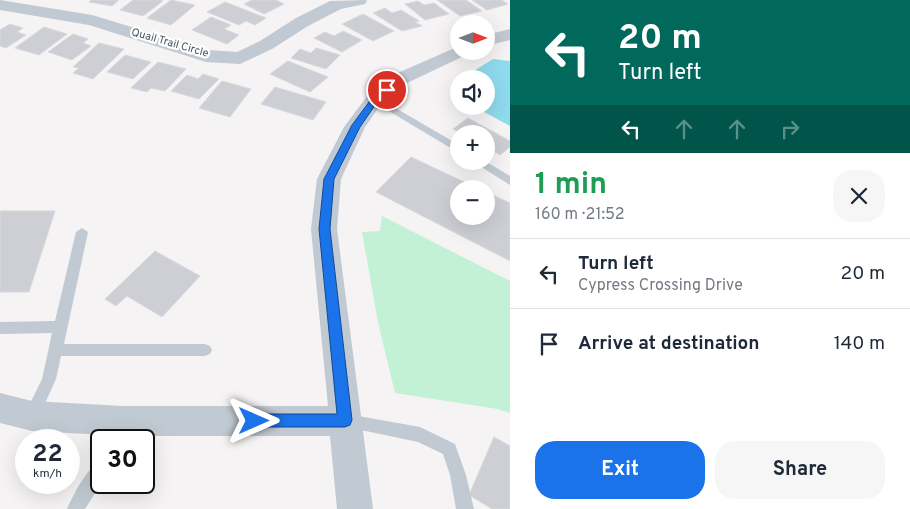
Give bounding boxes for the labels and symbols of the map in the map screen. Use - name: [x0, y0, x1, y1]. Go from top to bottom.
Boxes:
- north arrow: [450, 15, 495, 60]
- street label: Quail Trail Circle: [130, 25, 210, 61]
- pin: [366, 69, 408, 111]
- position arrow: [227, 394, 279, 446]
- speed limit sign: 30: [90, 429, 155, 494]

